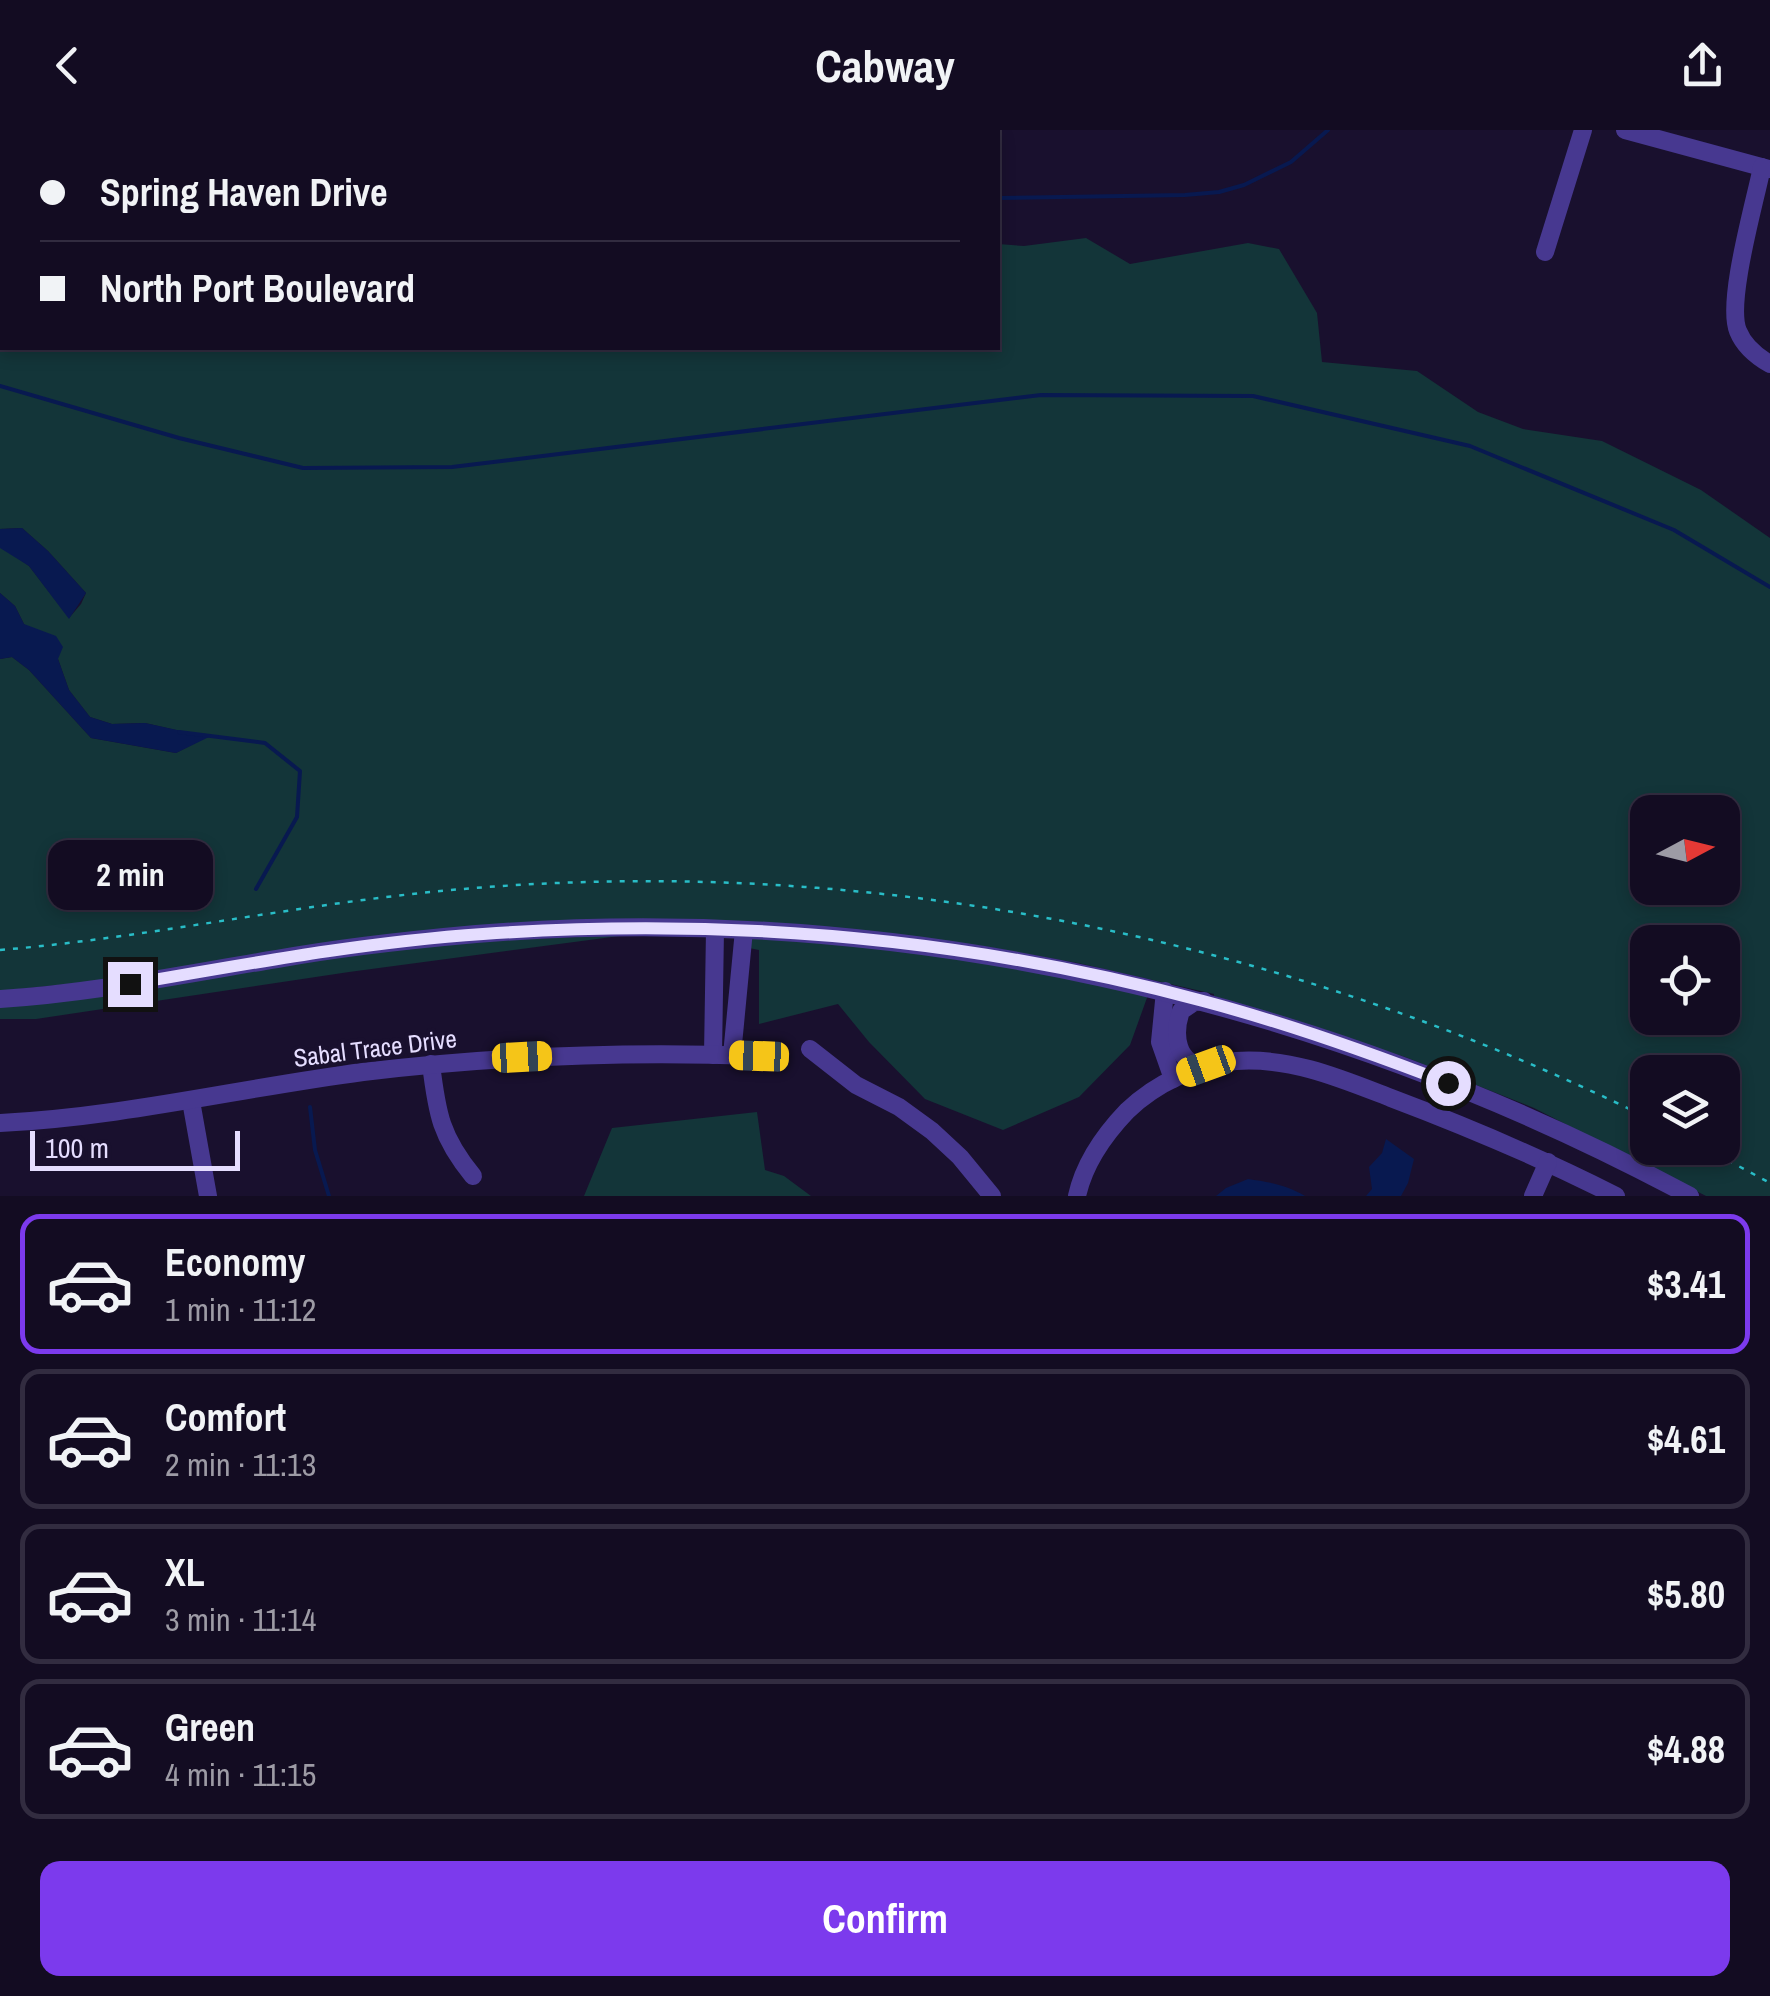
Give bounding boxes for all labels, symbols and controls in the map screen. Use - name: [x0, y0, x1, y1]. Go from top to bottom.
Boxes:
- text: Cabway: [815, 35, 955, 96]
- icon: back: [40, 38, 95, 93]
- icon: share: [1675, 38, 1730, 93]
- text: Spring Haven Drive: [100, 167, 387, 218]
- text: North Port Boulevard: [100, 263, 415, 314]
- north arrow: [1630, 795, 1740, 905]
- map controls: [1630, 795, 1740, 1165]
- callout: 2 min: [48, 839, 212, 909]
- text: 2 min: [96, 853, 165, 896]
- button: locate: [1630, 925, 1740, 1035]
- route end: [108, 962, 153, 1007]
- street label: Sabal Trace Drive: [291, 1021, 459, 1075]
- car: [491, 1040, 553, 1074]
- car: [728, 1040, 790, 1072]
- car: [1173, 1042, 1239, 1090]
- button: layers: [1630, 1055, 1740, 1165]
- route start: [1426, 1061, 1471, 1106]
- scale bar: [30, 1126, 240, 1170]
- text: 100 m: [45, 1129, 109, 1167]
- text: Economy: [165, 1237, 305, 1288]
- icon: car: [45, 1239, 135, 1329]
- text: $3.41: [1647, 1259, 1725, 1310]
- text: 1 min · 11:12: [165, 1288, 316, 1331]
- text: Comfort: [165, 1392, 286, 1443]
- icon: car: [45, 1394, 135, 1484]
- text: $4.61: [1647, 1414, 1725, 1465]
- text: 2 min · 11:13: [165, 1443, 316, 1486]
- text: XL: [165, 1547, 205, 1598]
- icon: car: [45, 1549, 135, 1639]
- text: $5.80: [1647, 1569, 1725, 1620]
- text: 3 min · 11:14: [165, 1598, 316, 1641]
- text: Green: [165, 1702, 255, 1753]
- icon: car: [45, 1704, 135, 1794]
- text: $4.88: [1647, 1724, 1725, 1775]
- text: 4 min · 11:15: [165, 1753, 316, 1796]
- button: Confirm: [40, 1861, 1730, 1976]

